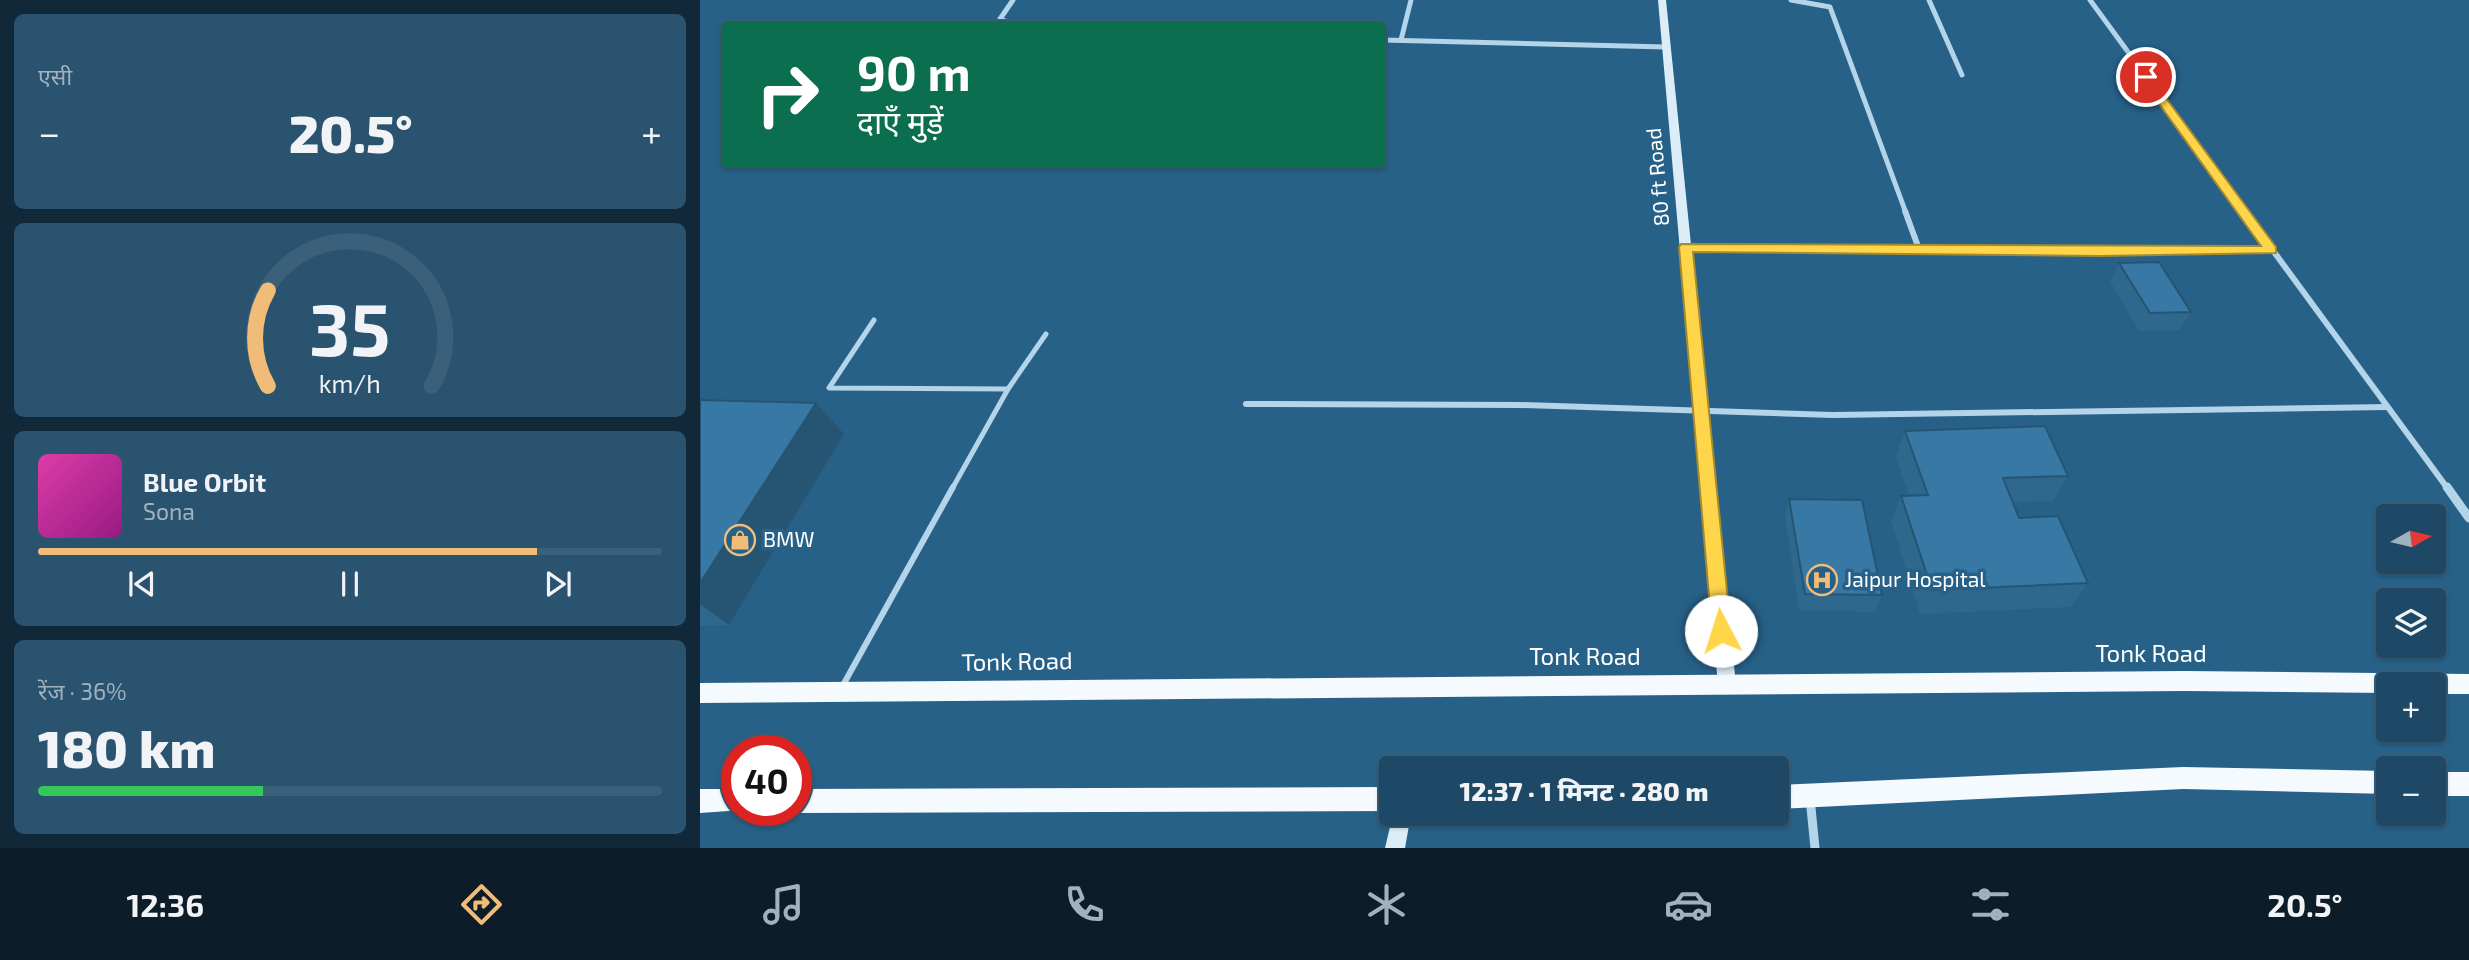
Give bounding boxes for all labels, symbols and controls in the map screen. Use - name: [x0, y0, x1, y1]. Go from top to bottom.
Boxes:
- text: 90 m: [857, 42, 971, 101]
- pin: [2116, 47, 2176, 107]
- icon: right: [742, 49, 833, 140]
- icon: arrive: [2127, 58, 2165, 96]
- text: एसी: [38, 62, 72, 90]
- text: 20.5°: [289, 101, 413, 163]
- text: दाएँ मुड़ें: [857, 102, 943, 140]
- text: −: [38, 109, 60, 155]
- text: +: [641, 109, 662, 155]
- street label: 80 ft Road: [1640, 127, 1673, 227]
- text: 35: [309, 283, 391, 371]
- text: km/h: [319, 368, 381, 398]
- text: Blue Orbit: [143, 466, 266, 497]
- text: Sona: [143, 497, 195, 525]
- north arrow: [2376, 504, 2446, 574]
- map controls: [2376, 504, 2446, 826]
- shop icon: BMW: [723, 523, 757, 557]
- place label: BMW: [763, 526, 814, 551]
- hospital icon: Jaipur Hospital: [1805, 563, 1839, 597]
- icon: previous: [123, 565, 161, 603]
- icon: pause: [331, 565, 369, 603]
- icon: next: [539, 565, 577, 603]
- place label: Jaipur Hospital: [1845, 566, 1986, 591]
- button: layers: [2376, 588, 2446, 658]
- position arrow: [1684, 594, 1758, 668]
- street label: Tonk Road: [2095, 638, 2207, 667]
- street label: Tonk Road: [1529, 641, 1641, 670]
- street label: Tonk Road: [961, 645, 1073, 676]
- button: +: [2376, 672, 2446, 742]
- text: रेंज · 36%: [38, 677, 127, 705]
- text: 180 km: [38, 716, 215, 778]
- speed limit sign: 40: [721, 735, 812, 826]
- button: −: [2376, 756, 2446, 826]
- text: 12:37 · 1 मिनट · 280 m: [1460, 775, 1708, 806]
- icon: directions: [457, 880, 506, 929]
- icon: music: [759, 880, 808, 929]
- icon: phone: [1060, 880, 1109, 929]
- icon: climate: [1362, 880, 1411, 929]
- icon: car: [1664, 880, 1713, 929]
- icon: filters: [1966, 880, 2015, 929]
- text: 12:36: [126, 885, 204, 923]
- text: 20.5°: [2267, 885, 2343, 923]

